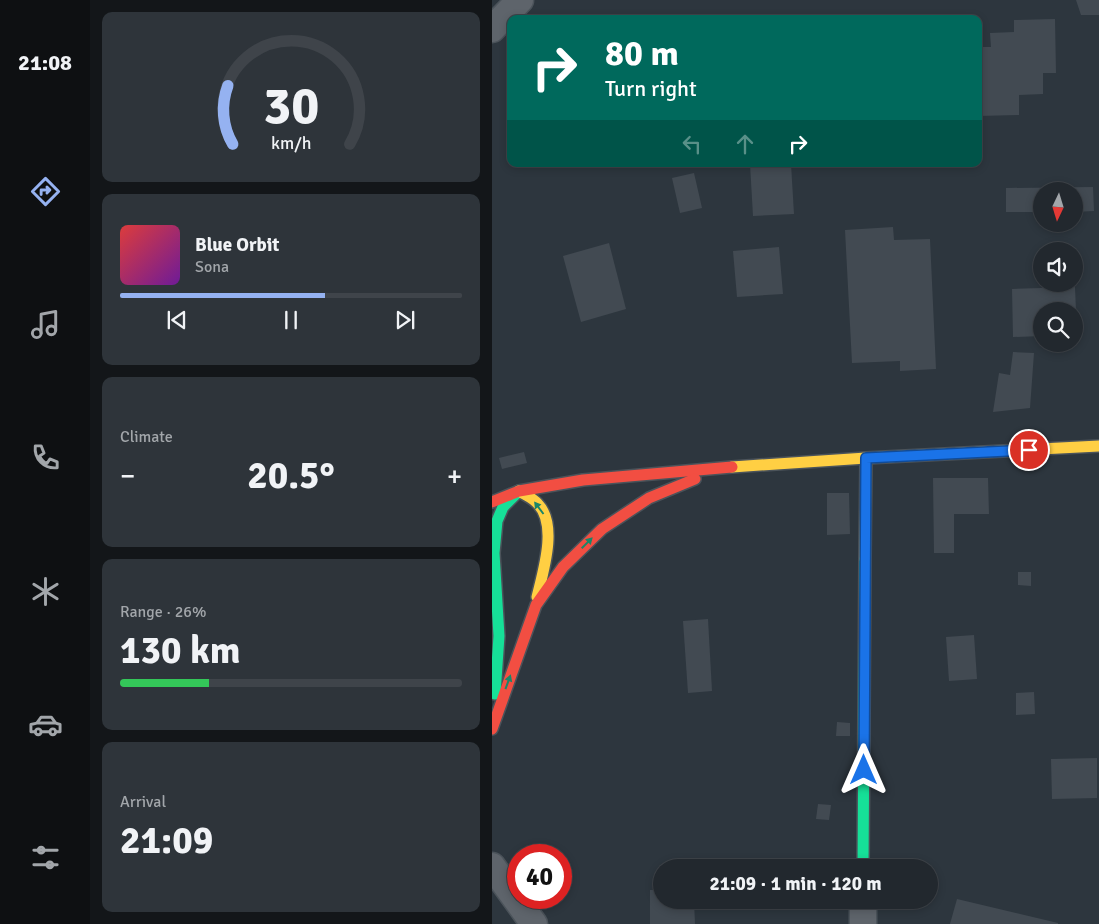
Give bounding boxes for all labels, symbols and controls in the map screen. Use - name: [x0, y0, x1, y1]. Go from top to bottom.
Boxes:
- text: 80 m: [605, 32, 679, 75]
- icon: right: [522, 35, 587, 100]
- text: 21:08: [18, 49, 72, 76]
- text: 30: [263, 74, 319, 138]
- text: Turn right: [605, 75, 697, 102]
- icon: left: [678, 130, 706, 158]
- icon: ahead: [731, 130, 759, 158]
- icon: right: [784, 130, 812, 158]
- text: km/h: [271, 132, 311, 154]
- icon: directions: [28, 174, 63, 209]
- north arrow: [1033, 182, 1083, 232]
- map controls: [1033, 182, 1083, 352]
- text: Blue Orbit: [195, 233, 279, 257]
- button: sound: [1033, 242, 1083, 292]
- text: Sona: [195, 257, 229, 277]
- button: search: [1033, 302, 1083, 352]
- icon: previous: [163, 306, 191, 334]
- icon: pause: [277, 306, 305, 334]
- icon: next: [391, 306, 419, 334]
- icon: music: [28, 307, 63, 342]
- text: Climate: [120, 427, 173, 447]
- pin: [1008, 429, 1050, 471]
- icon: arrive: [1015, 436, 1043, 464]
- icon: phone: [28, 440, 63, 475]
- text: 20.5°: [247, 452, 335, 499]
- text: −: [120, 459, 135, 493]
- text: +: [447, 459, 462, 493]
- one-way arrow: [534, 501, 544, 515]
- one-way arrow: [581, 537, 593, 549]
- icon: climate: [28, 574, 63, 609]
- text: Range · 26%: [120, 602, 206, 622]
- text: 130 km: [120, 627, 241, 674]
- one-way arrow: [505, 674, 513, 689]
- icon: car: [28, 707, 63, 742]
- position arrow: [837, 743, 889, 795]
- text: Arrival: [120, 792, 166, 812]
- text: 21:09: [120, 817, 213, 864]
- icon: filters: [28, 840, 63, 875]
- speed limit sign: 40: [507, 844, 572, 909]
- text: 21:09 · 1 min · 120 m: [709, 872, 882, 896]

